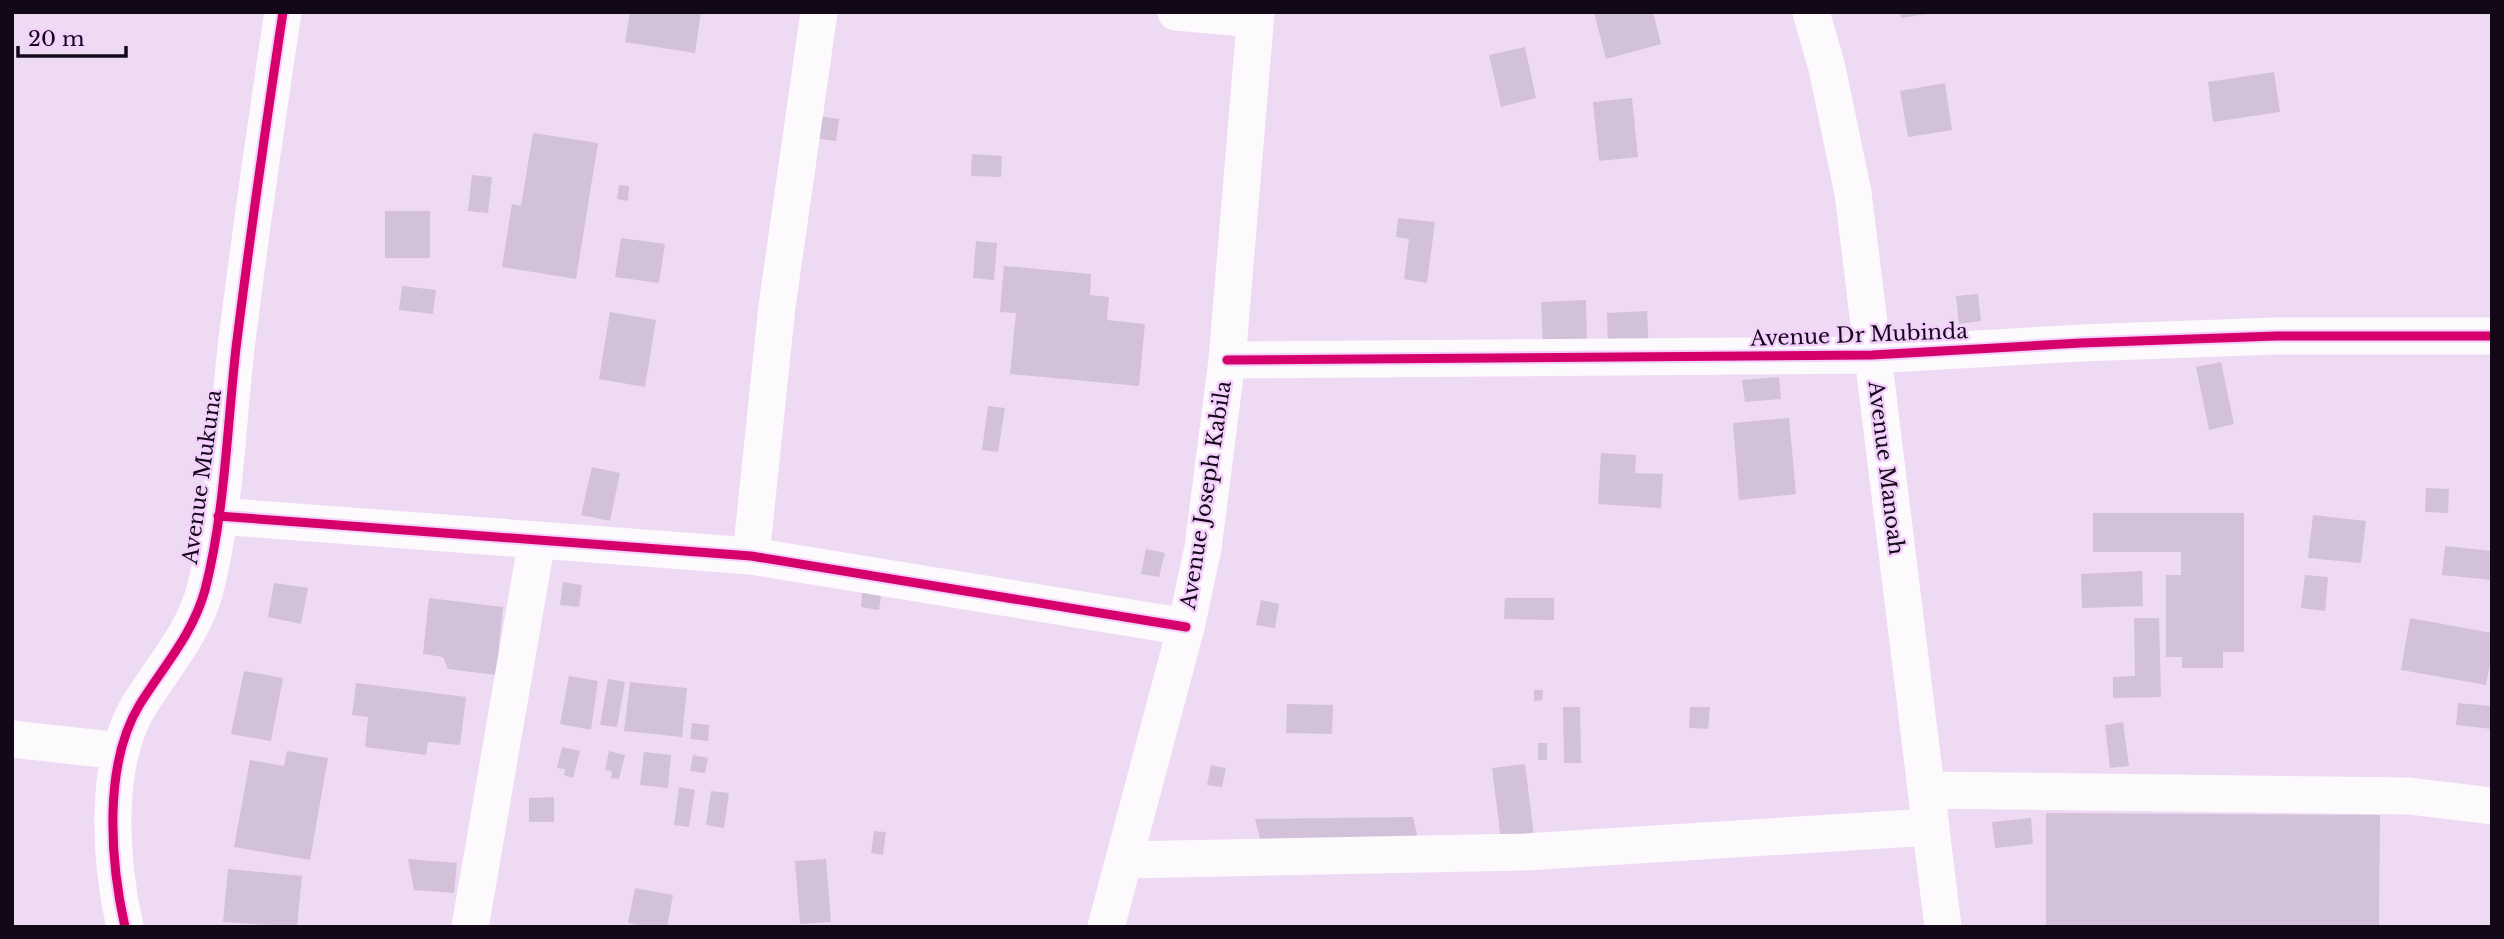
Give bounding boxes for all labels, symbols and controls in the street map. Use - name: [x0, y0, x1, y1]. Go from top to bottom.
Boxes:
- scale bar: [18, 14, 126, 58]
- text: 20 m: [28, 26, 85, 52]
- street label: Avenue Dr Mubinda: [1749, 318, 1969, 352]
- street label: Avenue Joseph Kabila: [1175, 378, 1237, 612]
- street label: Avenue Manoah: [1862, 379, 1910, 556]
- street label: Avenue Mukuna: [177, 388, 227, 567]

